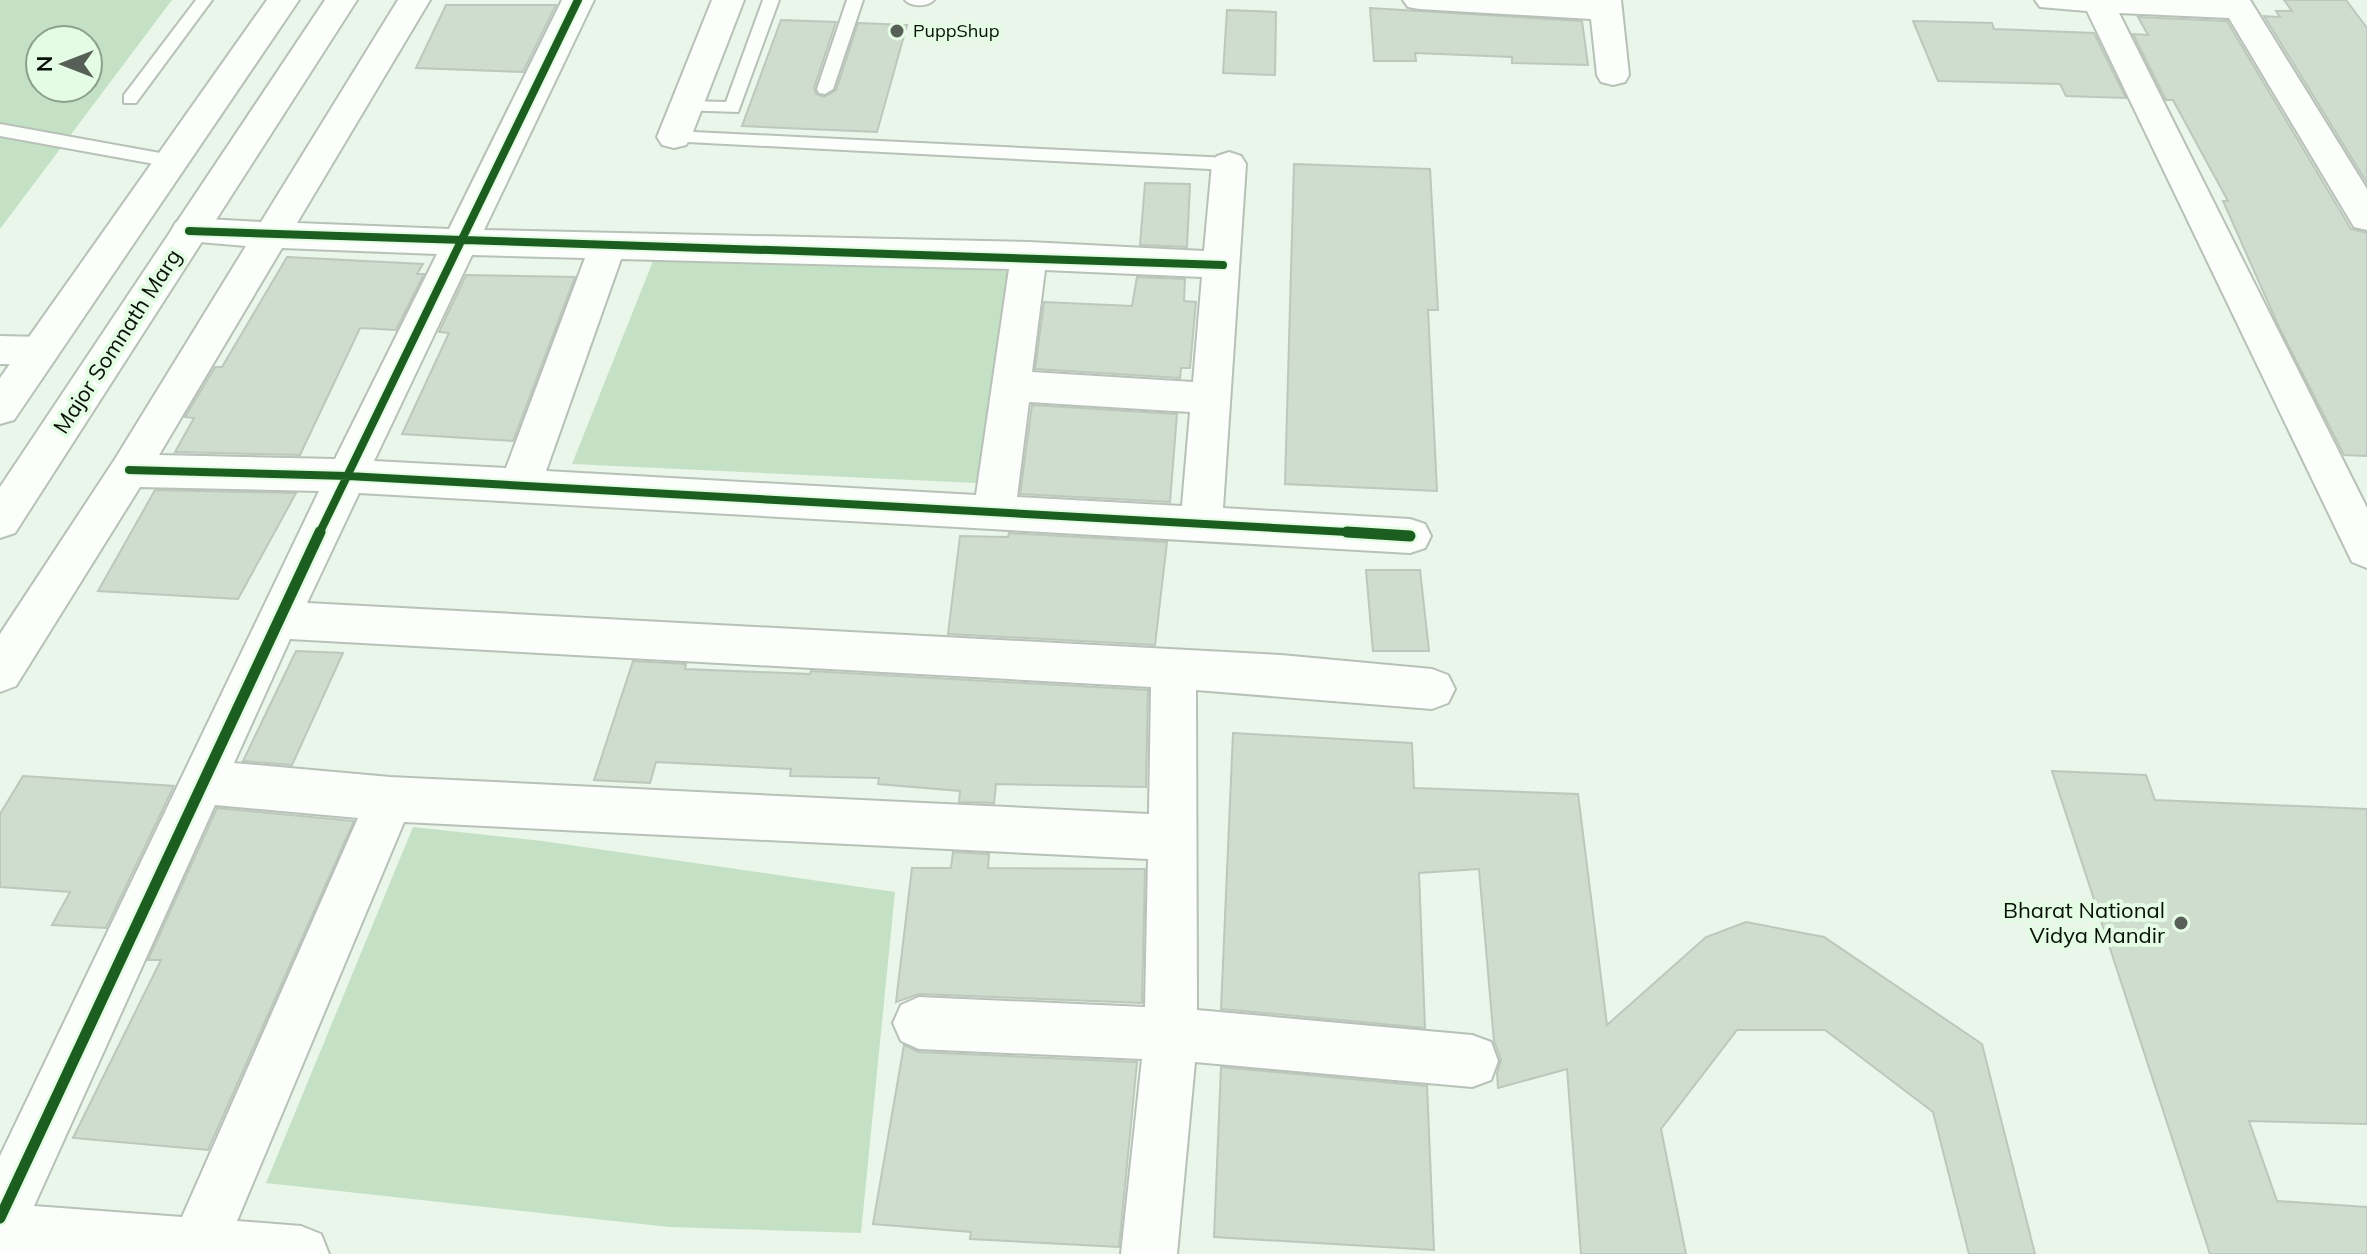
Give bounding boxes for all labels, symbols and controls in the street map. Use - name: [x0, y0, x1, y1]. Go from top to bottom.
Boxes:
- place label: PuppShup: [913, 19, 1000, 42]
- marker: PuppShup: [888, 22, 906, 40]
- north arrow: [24, 24, 104, 104]
- text: N: [30, 56, 58, 72]
- street label: Major Somnath Marg: [47, 243, 187, 439]
- place label: Bharat National Vidya Mandir: [2003, 896, 2165, 949]
- marker: Bharat National Vidya Mandir: [2172, 914, 2190, 932]

